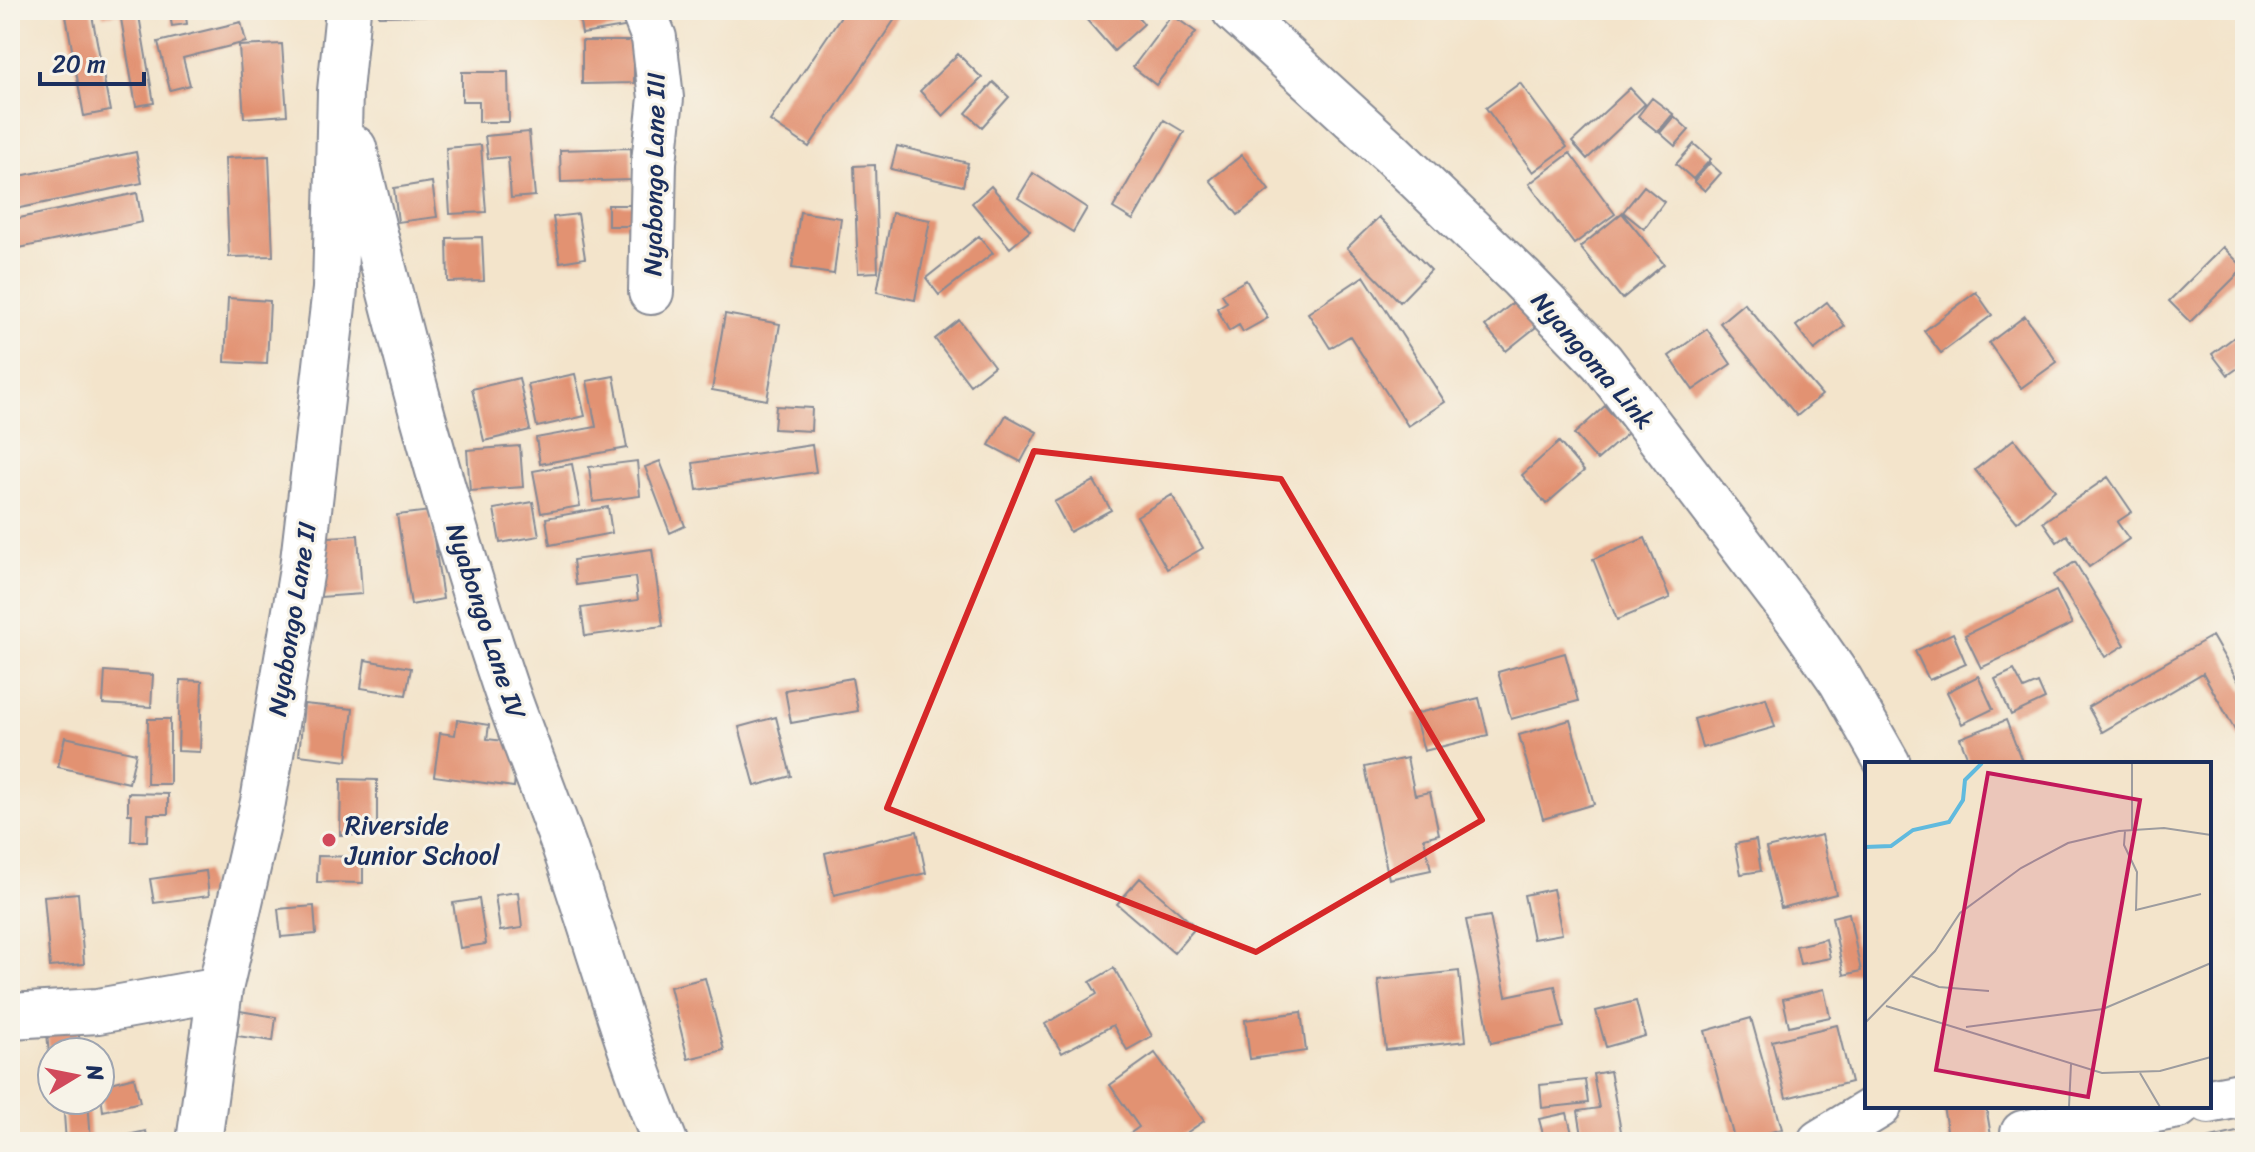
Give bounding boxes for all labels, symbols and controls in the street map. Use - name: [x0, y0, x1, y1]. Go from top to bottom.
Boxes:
- scale bar: [40, 36, 144, 86]
- text: 20 m: [52, 43, 106, 85]
- street label: Nyabongo Lane III: [629, 72, 679, 276]
- street label: Nyangoma Link: [1519, 280, 1667, 440]
- street label: Nyabongo Lane IV: [433, 517, 540, 726]
- street label: Nyabongo Lane II: [254, 519, 330, 719]
- inset map: [1865, 762, 2211, 1108]
- place label: Riverside Junior School: [344, 802, 500, 878]
- marker: Riverside Junior School: [320, 831, 338, 849]
- north arrow: [36, 1036, 116, 1116]
- text: N: [75, 1061, 116, 1084]

